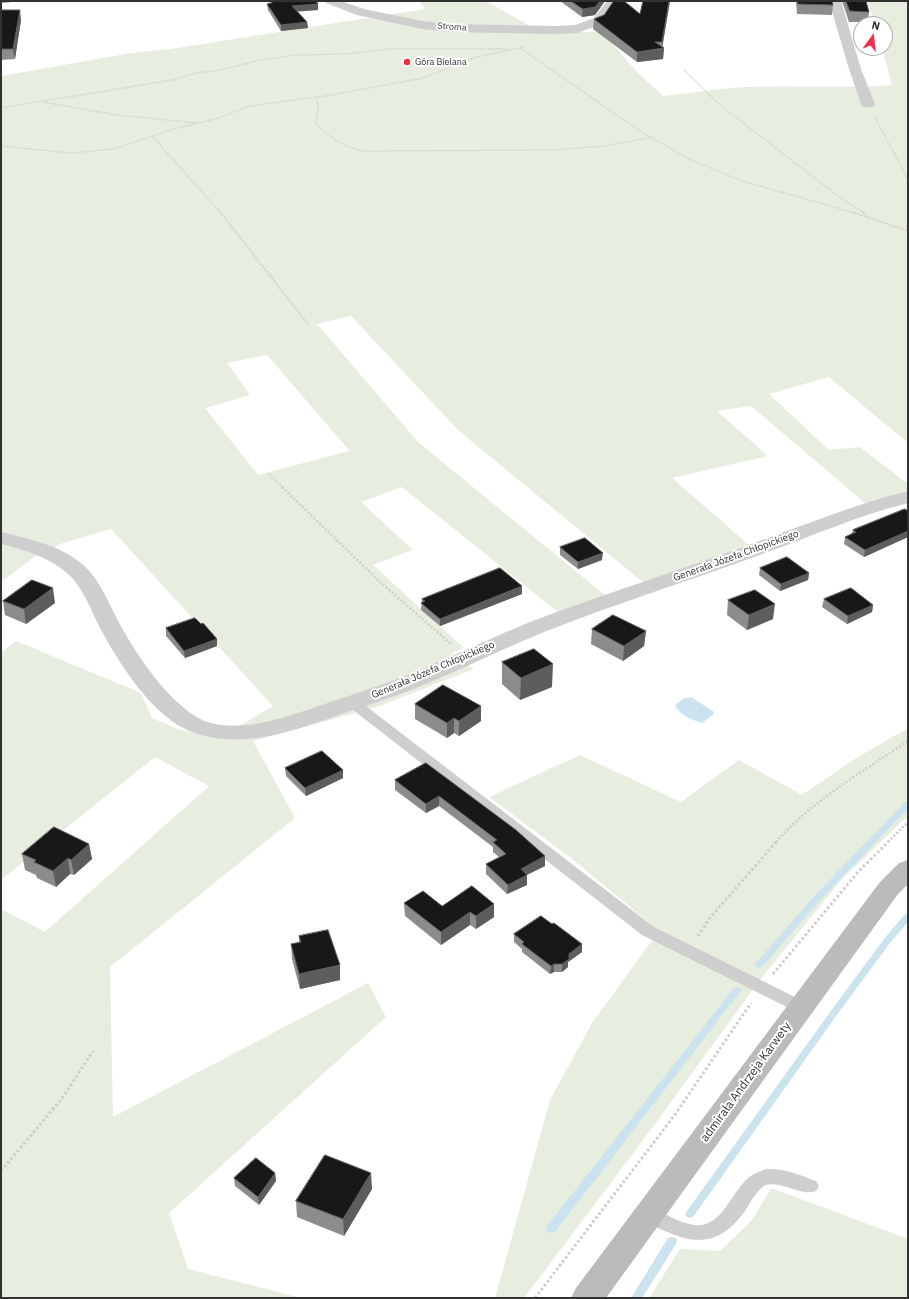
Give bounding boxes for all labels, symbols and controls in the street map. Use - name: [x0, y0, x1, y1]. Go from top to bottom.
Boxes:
- north arrow: [853, 16, 893, 56]
- text: N: [870, 18, 882, 33]
- street label: Stroma: [437, 21, 467, 33]
- marker: Góra Bielana: [402, 57, 412, 67]
- place label: Góra Bielana: [415, 57, 467, 67]
- street label: Generała Józefa Chłopickiego: [672, 528, 800, 584]
- street label: Generała Józefa Chłopickiego: [370, 639, 496, 701]
- street label: admirała Andrzeja Karwety: [698, 1019, 794, 1145]

